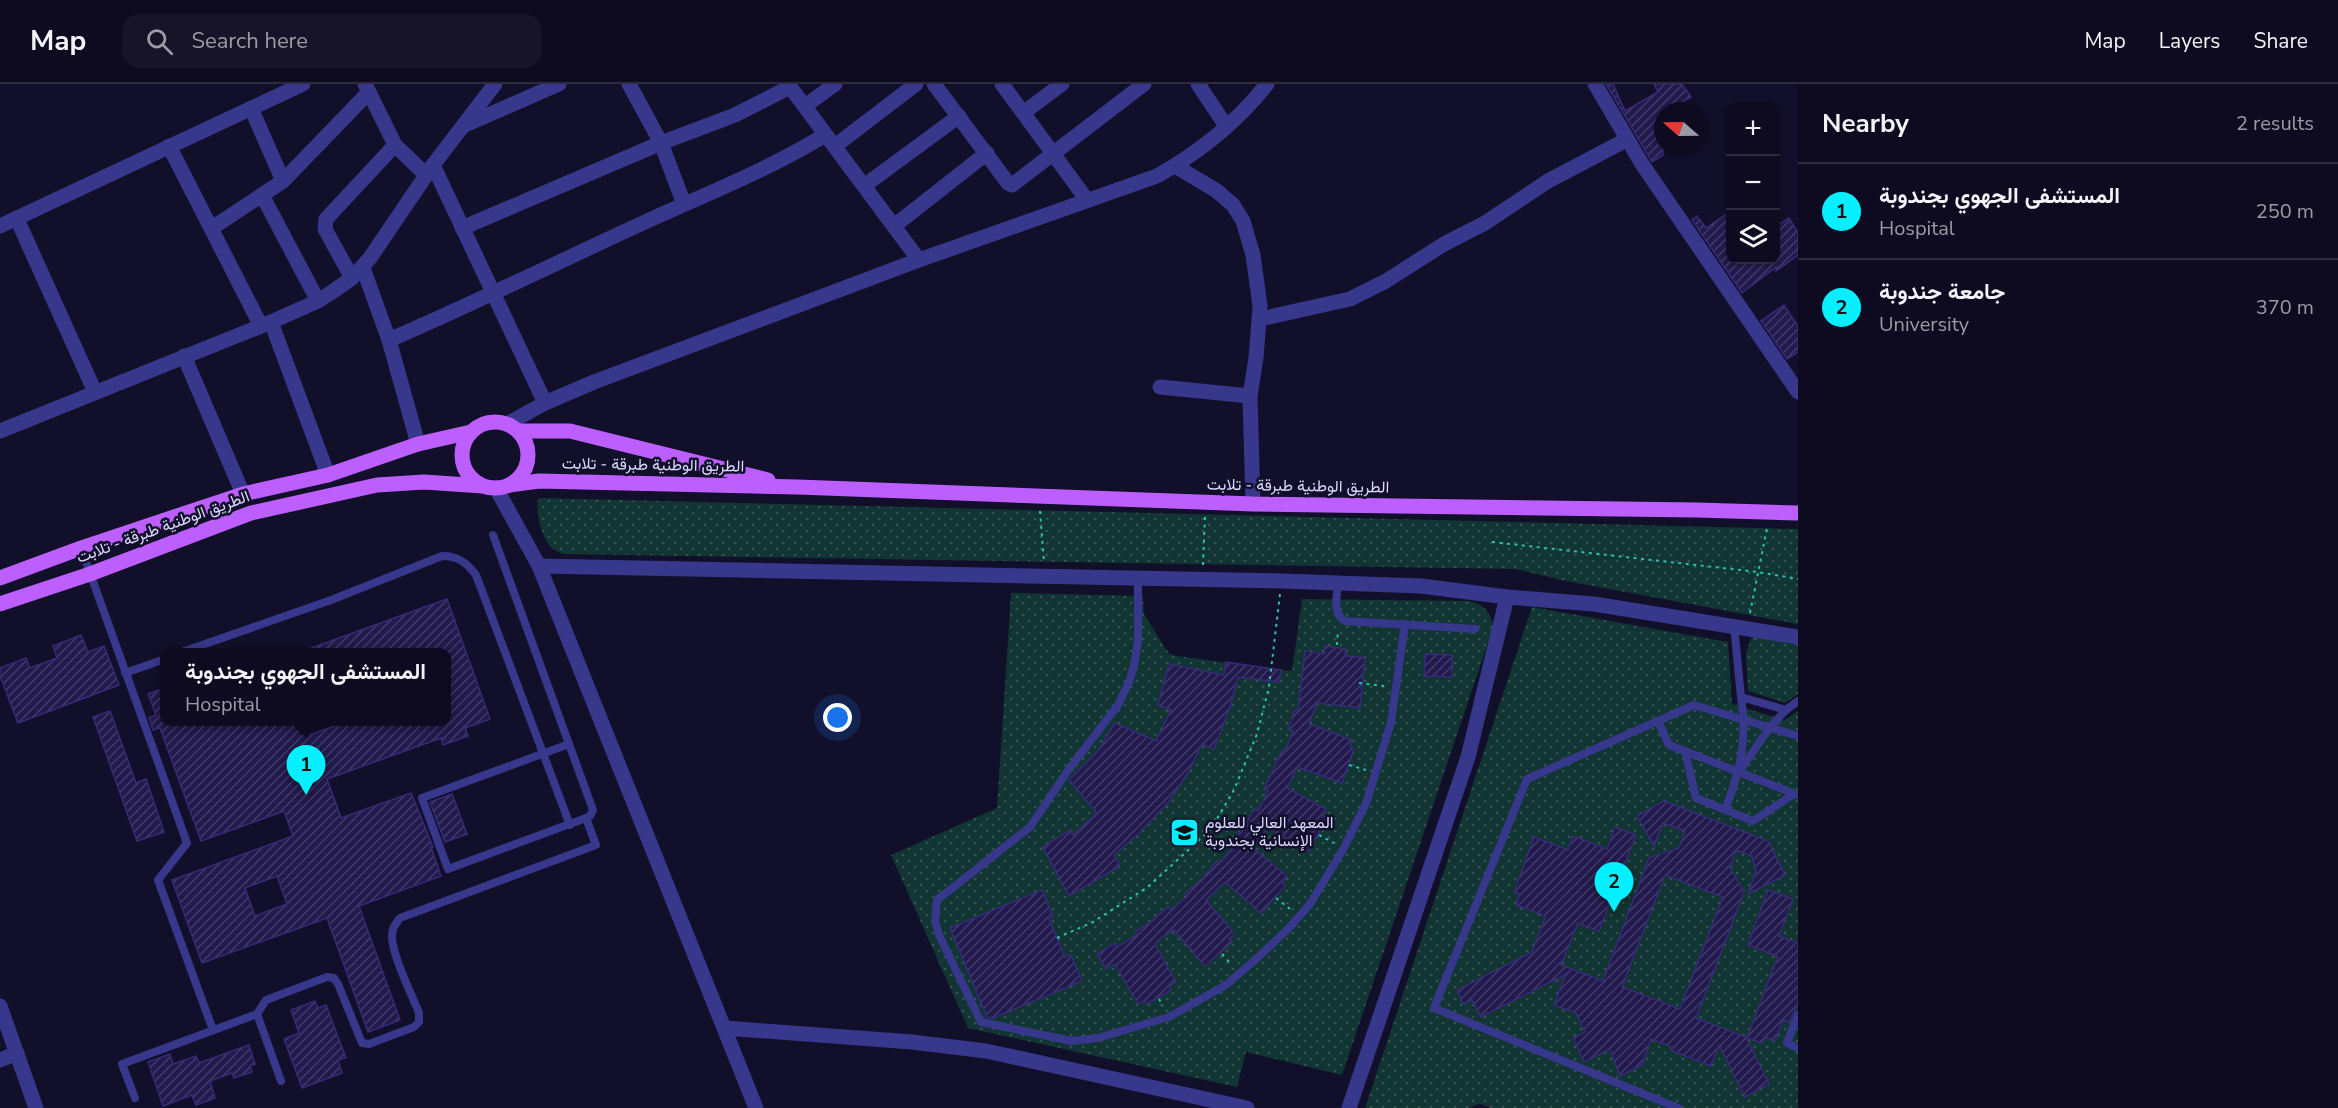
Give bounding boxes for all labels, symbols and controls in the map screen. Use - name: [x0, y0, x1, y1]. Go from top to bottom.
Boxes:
- search box: [122, 14, 542, 68]
- text: Map: [30, 22, 86, 60]
- icon: search: [143, 25, 176, 58]
- text: Search here: [191, 26, 308, 56]
- text: Map: [2084, 27, 2126, 55]
- text: Layers: [2159, 27, 2220, 55]
- text: Share: [2253, 27, 2308, 55]
- north arrow: [1654, 102, 1708, 156]
- map controls: [1726, 102, 1780, 264]
- button: +: [1726, 102, 1780, 156]
- text: Nearby: [1822, 106, 1909, 141]
- text: 2 results: [2236, 110, 2314, 137]
- button: −: [1726, 156, 1780, 210]
- text: المستشفى الجهوي بجندوبة: [1879, 181, 2120, 211]
- text: 1: [1836, 198, 1848, 225]
- text: 250 m: [2256, 198, 2314, 225]
- button: layers: [1726, 210, 1780, 264]
- text: Hospital: [1879, 215, 1955, 242]
- text: جامعة جندوبة: [1879, 277, 2005, 307]
- text: 2: [1836, 294, 1848, 321]
- text: 370 m: [2256, 294, 2314, 321]
- text: University: [1879, 311, 1969, 338]
- street label: الطريق الوطنية طبرقة - تلابت: [562, 452, 744, 478]
- street label: الطريق الوطنية طبرقة - تلابت: [1207, 473, 1389, 499]
- street label: الطريق الوطنية طبرقة - تلابت: [74, 485, 252, 569]
- popup: [160, 648, 451, 726]
- text: المستشفى الجهوي بجندوبة: [185, 657, 426, 687]
- text: Hospital: [185, 691, 261, 718]
- your location: [823, 703, 852, 732]
- pin: 1: [286, 746, 326, 795]
- place label: المعهد العالي للعلوم الإنسانية بجندوبة: [1205, 812, 1334, 852]
- school or university icon: المعهد العالي للعلوم الإنسانية بجندوبة: [1168, 816, 1200, 848]
- pin: 2: [1594, 862, 1634, 912]

